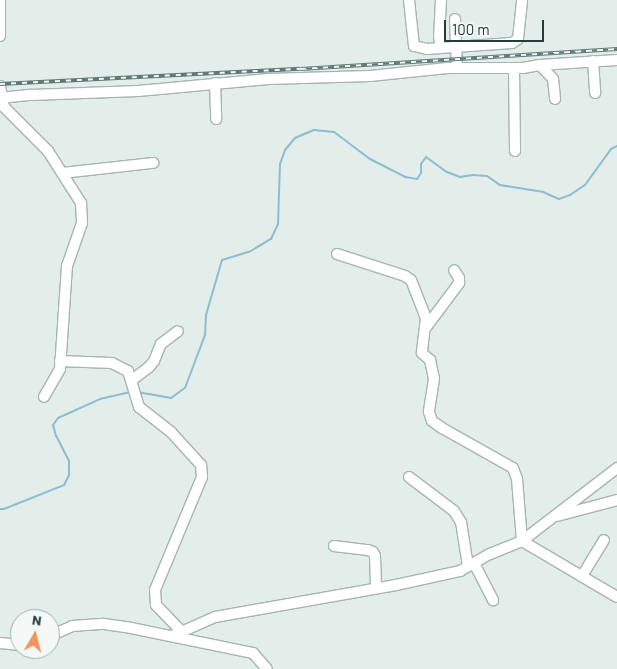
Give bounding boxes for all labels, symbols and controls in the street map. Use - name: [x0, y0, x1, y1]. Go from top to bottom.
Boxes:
- scale bar: [447, 10, 547, 42]
- text: 100 m: [452, 20, 490, 38]
- north arrow: [10, 609, 60, 659]
- text: N: [31, 611, 43, 629]

